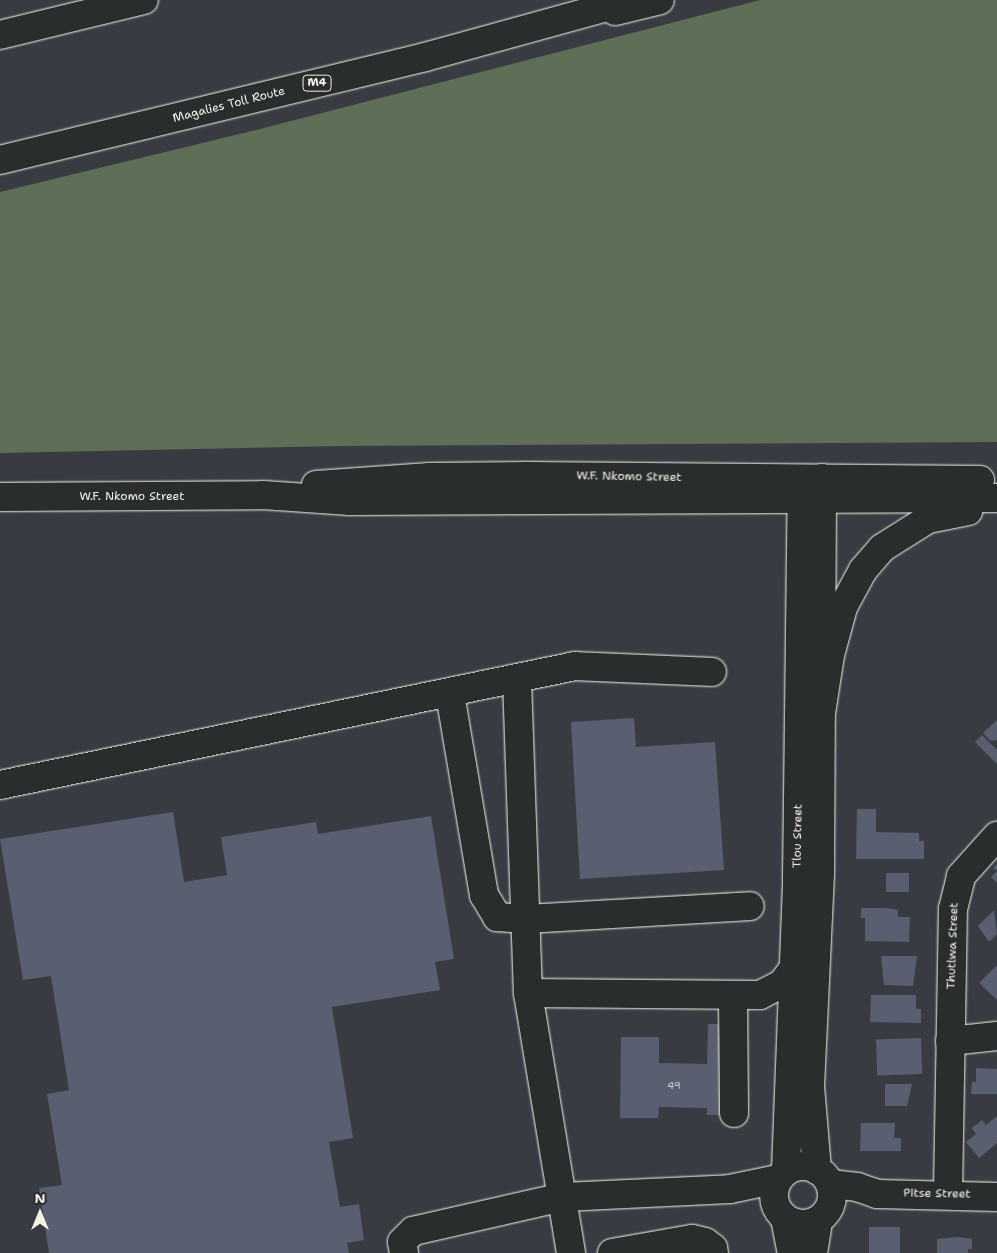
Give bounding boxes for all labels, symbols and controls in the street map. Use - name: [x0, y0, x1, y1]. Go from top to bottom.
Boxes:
- road number: M4: [302, 75, 332, 92]
- street label: Magalies Toll Route: [171, 84, 287, 126]
- street label: W.F. Nkomo Street: [576, 469, 682, 485]
- street label: W.F. Nkomo Street: [79, 490, 185, 504]
- street label: Tlou Street: [790, 804, 806, 868]
- street label: Thutlwa Street: [944, 902, 962, 990]
- house number: 49: [667, 1080, 681, 1092]
- street label: Pitse Street: [903, 1186, 971, 1202]
- north arrow: [15, 1188, 65, 1238]
- text: N: [34, 1189, 46, 1207]

